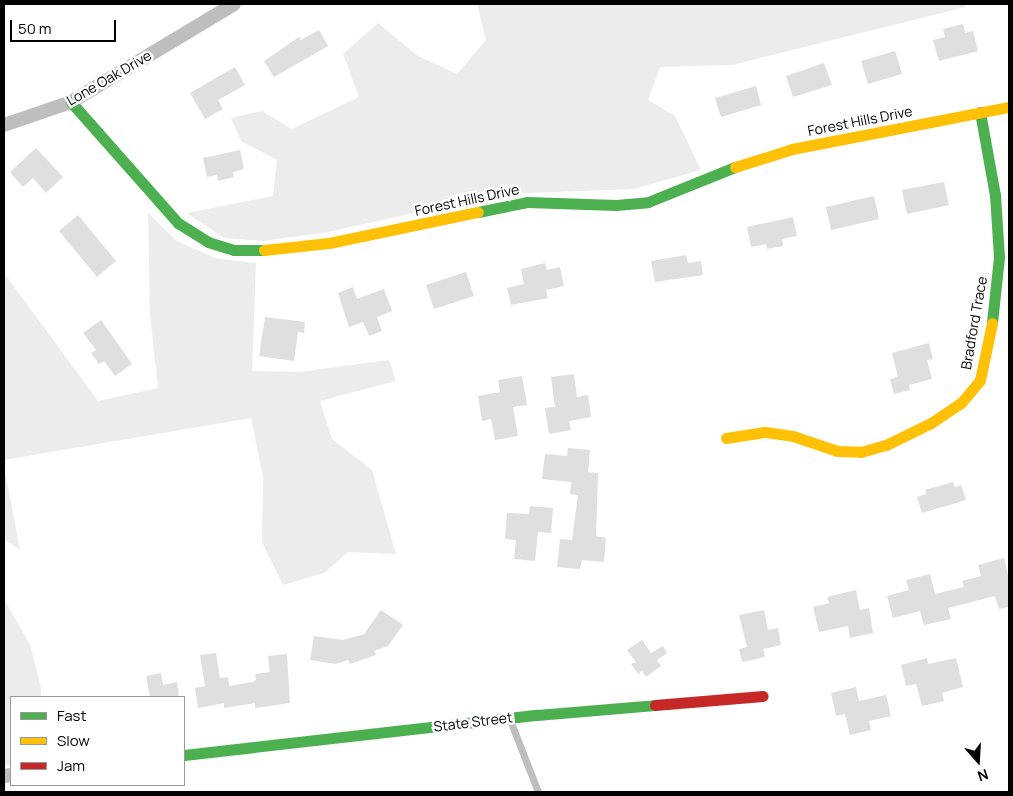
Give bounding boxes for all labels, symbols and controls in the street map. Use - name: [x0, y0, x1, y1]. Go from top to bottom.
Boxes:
- scale bar: [12, 10, 119, 42]
- text: 50 m: [18, 18, 52, 39]
- street label: Lone Oak Drive: [64, 47, 154, 109]
- street label: Forest Hills Drive: [806, 103, 914, 139]
- street label: Forest Hills Drive: [413, 181, 521, 219]
- street label: Bradford Trace: [958, 275, 990, 371]
- legend: [10, 696, 185, 786]
- text: Fast: [57, 705, 86, 726]
- street label: State Street: [433, 709, 513, 735]
- text: Slow: [57, 730, 90, 751]
- north arrow: [953, 736, 1003, 786]
- text: Jam: [57, 755, 85, 776]
- text: N: [975, 765, 991, 786]

